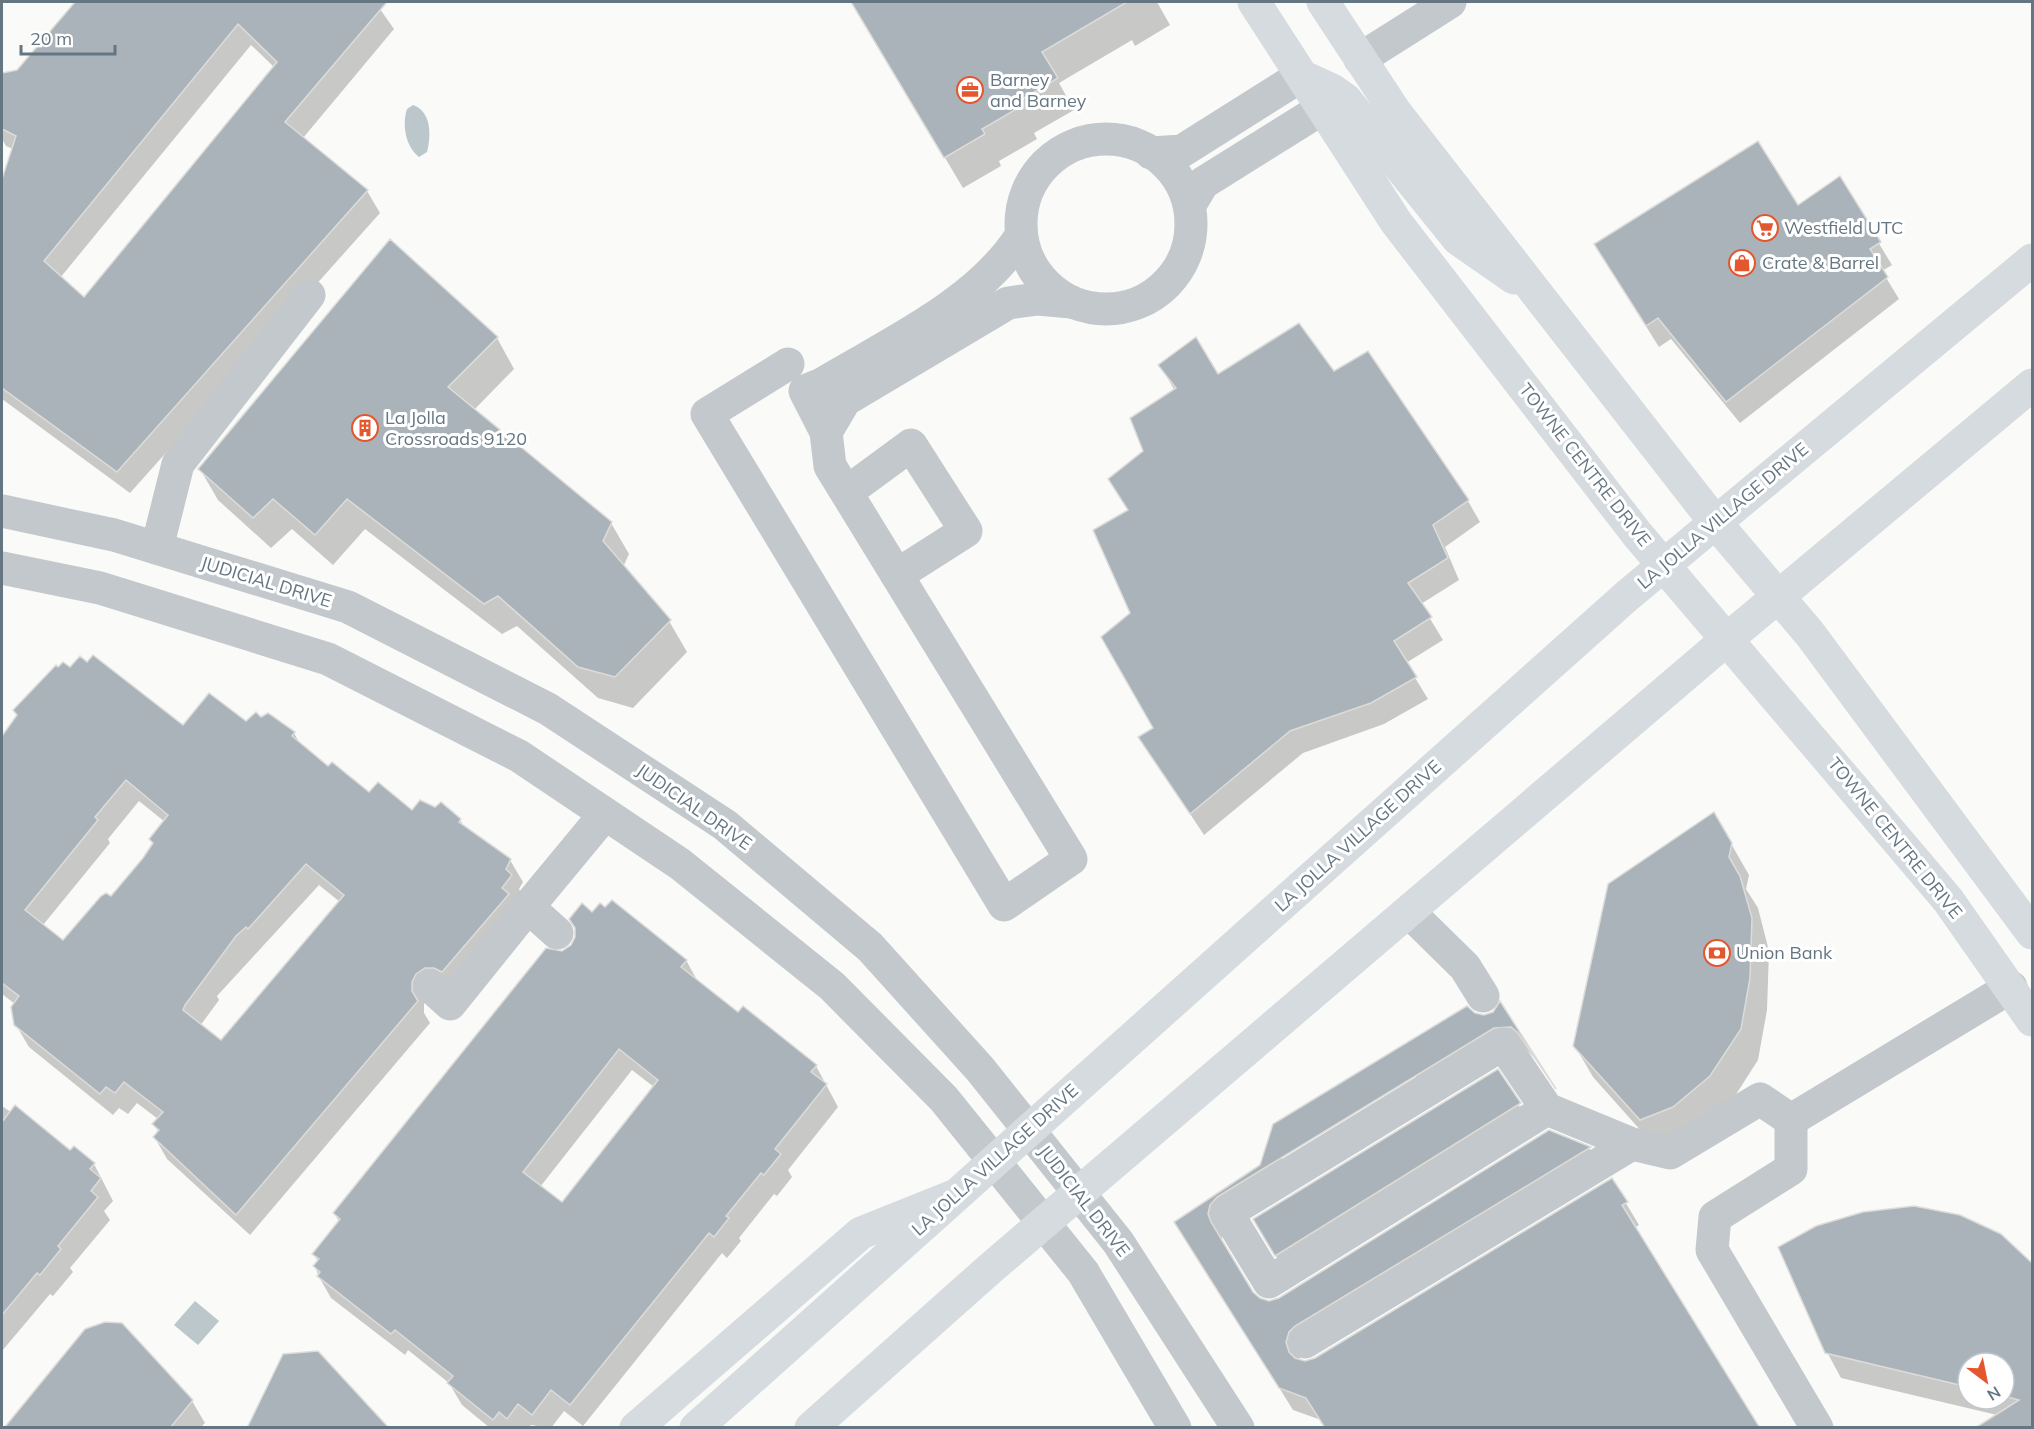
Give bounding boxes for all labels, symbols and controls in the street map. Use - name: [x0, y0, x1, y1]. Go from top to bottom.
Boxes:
- scale bar: [21, 18, 116, 56]
- text: 20 m: [30, 27, 72, 50]
- place label: Barney and Barney: [990, 68, 1087, 112]
- office icon: Barney and Barney: [955, 75, 985, 105]
- supermarket icon: Westfield UTC: [1750, 213, 1780, 243]
- place label: Westfield UTC: [1784, 216, 1903, 239]
- shop icon: Crate & Barrel: [1727, 248, 1757, 278]
- place label: Crate & Barrel: [1762, 251, 1879, 274]
- street label: TOWNE CENTRE DRIVE: [1514, 378, 1656, 551]
- place label: La Jolla Crossroads 9120: [385, 406, 527, 450]
- building icon: La Jolla Crossroads 9120: [350, 413, 380, 443]
- street label: LA JOLLA VILLAGE DRIVE: [1633, 437, 1813, 594]
- street label: JUDICIAL DRIVE: [198, 551, 334, 612]
- street label: TOWNE CENTRE DRIVE: [1823, 752, 1968, 923]
- street label: LA JOLLA VILLAGE DRIVE: [1270, 755, 1446, 916]
- street label: JUDICIAL DRIVE: [632, 758, 756, 855]
- bank icon: Union Bank: [1702, 938, 1732, 968]
- place label: Union Bank: [1736, 941, 1833, 964]
- street label: LA JOLLA VILLAGE DRIVE: [907, 1079, 1083, 1240]
- street label: JUDICIAL DRIVE: [1034, 1140, 1135, 1261]
- north arrow: [1956, 1351, 2016, 1411]
- text: N: [1984, 1382, 2004, 1405]

